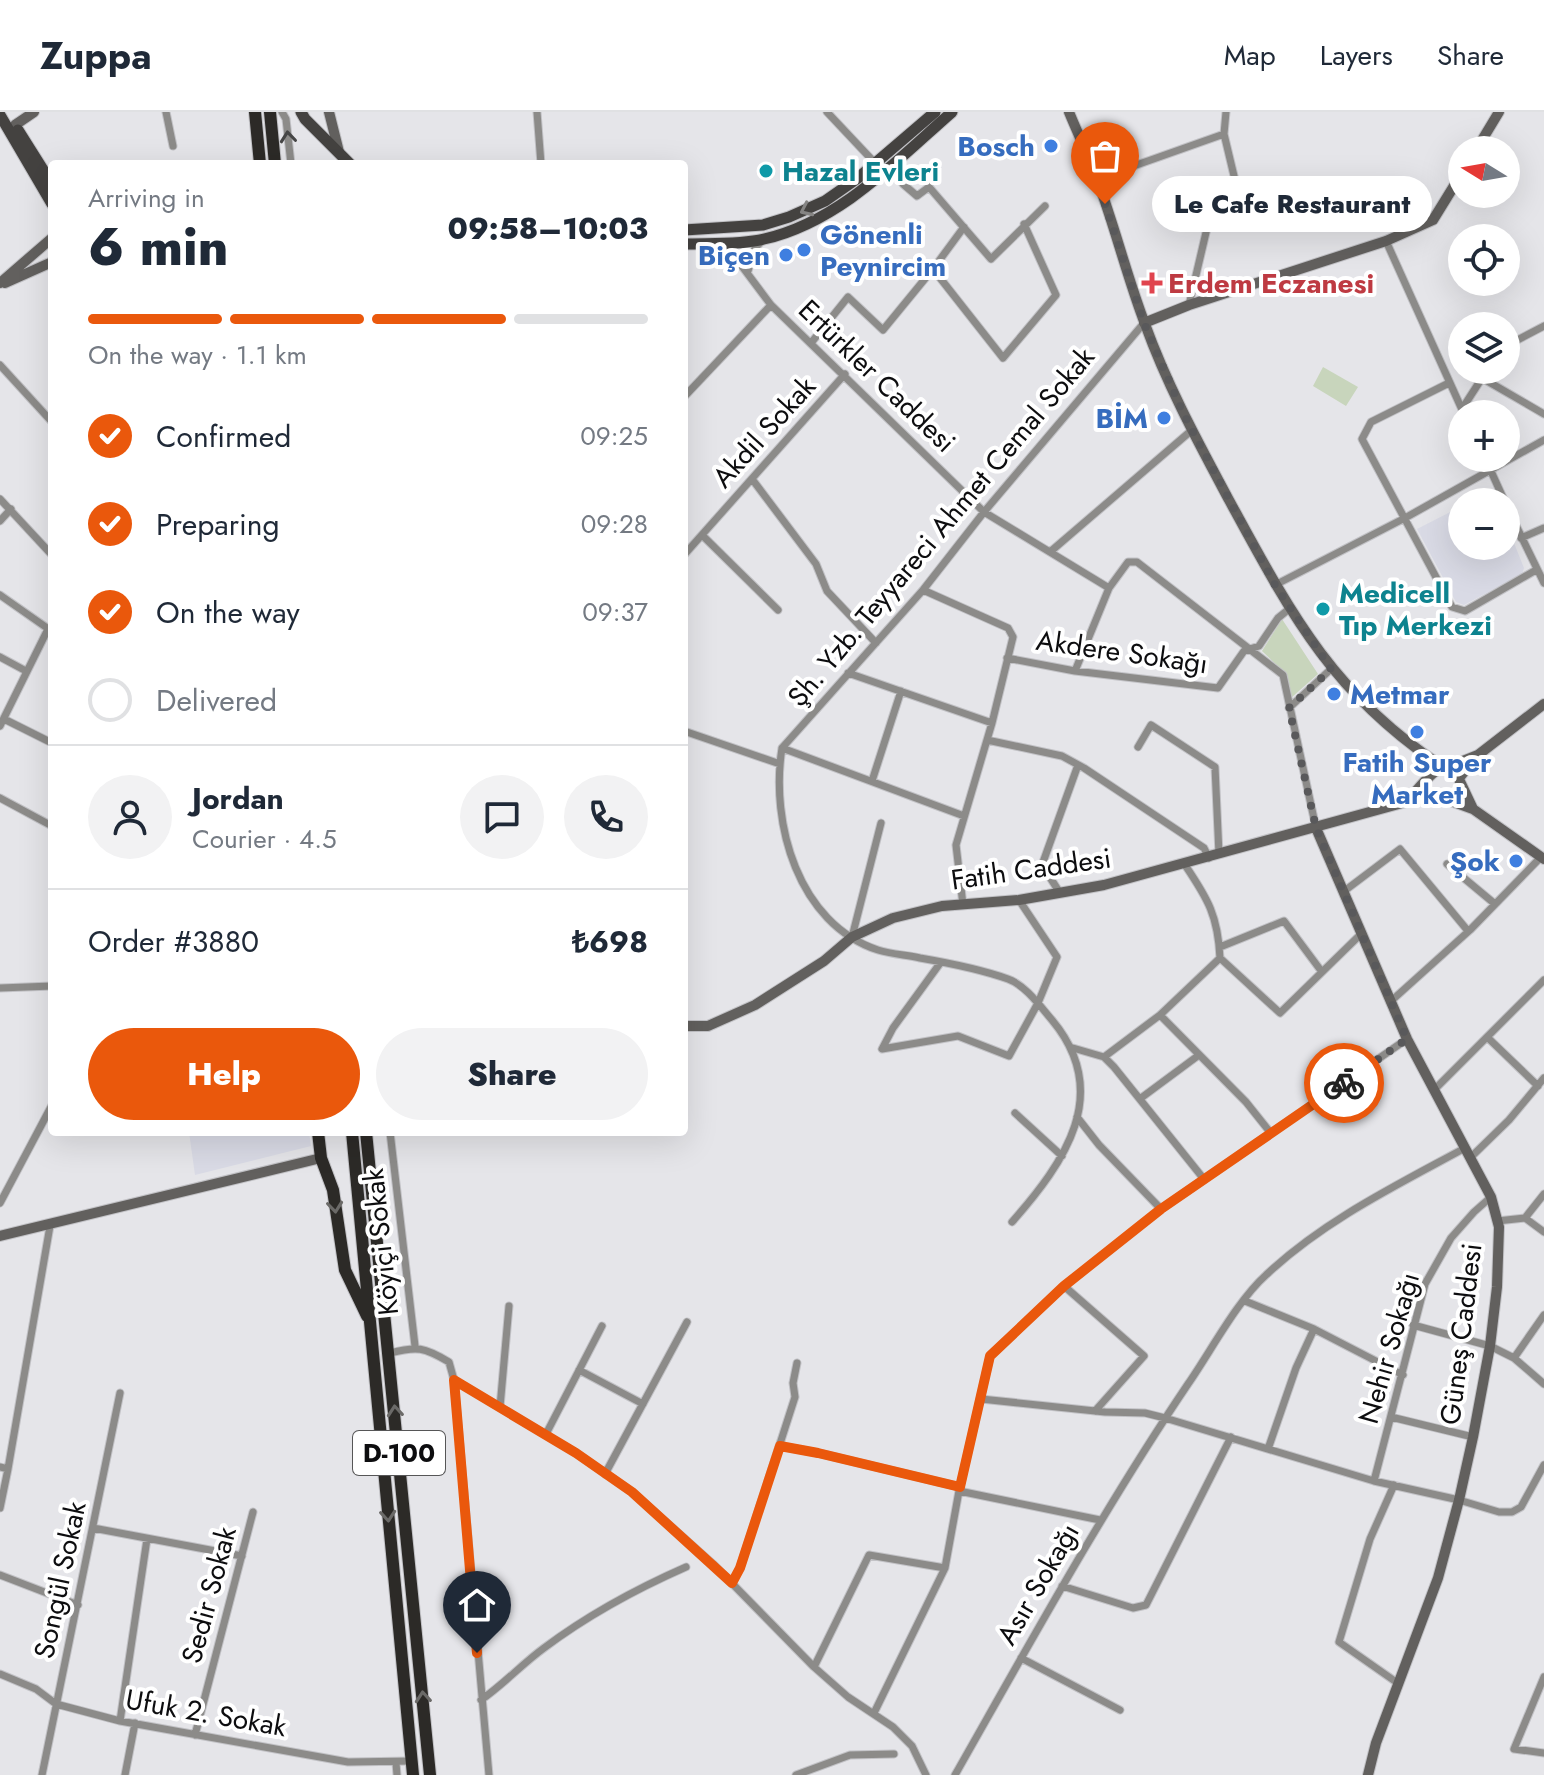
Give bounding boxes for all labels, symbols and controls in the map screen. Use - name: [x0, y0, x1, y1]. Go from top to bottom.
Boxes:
- text: Zuppa: [40, 28, 152, 83]
- text: Map: [1224, 35, 1276, 76]
- text: Layers: [1320, 35, 1393, 76]
- text: Share: [1437, 35, 1504, 76]
- pin: [1071, 122, 1139, 204]
- place label: Bosch: [957, 126, 1035, 167]
- one-way arrow: [279, 131, 296, 144]
- icon: bag: [1083, 134, 1127, 178]
- north arrow: [1448, 136, 1520, 208]
- map controls: [1448, 136, 1520, 560]
- marker: Bosch: [1042, 137, 1060, 155]
- place label: Hazal Evleri: [782, 151, 939, 192]
- marker: Hazal Evleri: [757, 162, 775, 180]
- callout: Le Cafe Restaurant: [1153, 176, 1433, 232]
- text: Arriving in: [88, 179, 205, 217]
- text: Le Cafe Restaurant: [1174, 185, 1410, 223]
- one-way arrow: [800, 200, 815, 216]
- text: 09:58–10:03: [447, 207, 648, 250]
- text: 6 min: [88, 209, 228, 285]
- place label: Gönenli Peynircim: [820, 214, 946, 287]
- button: locate: [1448, 224, 1520, 296]
- place label: Biçen: [698, 235, 770, 276]
- marker: Gönenli Peynircim: [795, 241, 813, 259]
- marker: Biçen: [777, 246, 795, 264]
- place label: Erdem Eczanesi: [1168, 263, 1374, 304]
- marker: Erdem Eczanesi: [1143, 274, 1161, 292]
- street label: Ertürkler Caddesi: [789, 290, 965, 462]
- button: layers: [1448, 312, 1520, 384]
- text: On the way · 1.1 km: [88, 336, 307, 374]
- street label: Şh. Yzb. Teyyareci Ahmet Cemal Sokak: [778, 338, 1105, 716]
- street label: Akdil Sokak: [703, 367, 826, 497]
- place label: BİM: [1095, 398, 1148, 439]
- button: +: [1448, 400, 1520, 472]
- marker: BİM: [1155, 409, 1173, 427]
- icon: check: [88, 414, 132, 458]
- text: Confirmed: [156, 415, 291, 458]
- text: 09:25: [580, 417, 648, 455]
- button: −: [1448, 488, 1520, 560]
- icon: check: [88, 502, 132, 546]
- text: Preparing: [156, 503, 280, 546]
- text: 09:28: [581, 505, 648, 543]
- place label: Medicell Tıp Merkezi: [1339, 573, 1492, 646]
- icon: check: [88, 590, 132, 634]
- text: On the way: [156, 591, 300, 634]
- text: 09:37: [582, 593, 648, 631]
- marker: Medicell Tıp Merkezi: [1314, 600, 1332, 618]
- street label: Akdere Sokağı: [1034, 620, 1210, 684]
- place label: Metmar: [1350, 674, 1450, 715]
- text: Delivered: [156, 679, 277, 722]
- marker: Metmar: [1325, 685, 1343, 703]
- marker: Fatih Super Market: [1408, 723, 1426, 741]
- place label: Fatih Super Market: [1342, 742, 1492, 815]
- button: person: [88, 775, 172, 859]
- button: chat: [460, 775, 544, 859]
- button: phone: [564, 775, 648, 859]
- text: Jordan: [192, 777, 284, 820]
- text: Courier · 4.5: [192, 820, 337, 858]
- street label: Fatih Caddesi: [948, 837, 1114, 901]
- place label: Şok: [1450, 841, 1500, 882]
- marker: Şok: [1507, 852, 1525, 870]
- text: Order #3880: [88, 920, 259, 963]
- text: ₺698: [572, 920, 648, 963]
- button: Help: [88, 1028, 360, 1120]
- button: Share: [376, 1028, 648, 1120]
- courier: [1304, 1043, 1384, 1123]
- icon: bike: [1322, 1061, 1366, 1105]
- street label: Köyiçi Sokak: [353, 1166, 409, 1317]
- one-way arrow: [327, 1201, 344, 1214]
- street label: Güneş Caddesi: [1430, 1241, 1492, 1427]
- street label: Nehir Sokağı: [1348, 1267, 1430, 1429]
- one-way arrow: [387, 1404, 404, 1417]
- road number: D-100: [353, 1431, 445, 1475]
- street label: Songül Sokak: [23, 1497, 97, 1662]
- one-way arrow: [379, 1510, 396, 1523]
- street label: Asır Sokağı: [987, 1515, 1089, 1653]
- street label: Sedir Sokak: [171, 1522, 247, 1668]
- pin: [443, 1571, 511, 1653]
- icon: home: [455, 1583, 499, 1627]
- street label: Ufuk 2. Sokak: [122, 1679, 290, 1747]
- one-way arrow: [415, 1690, 432, 1703]

